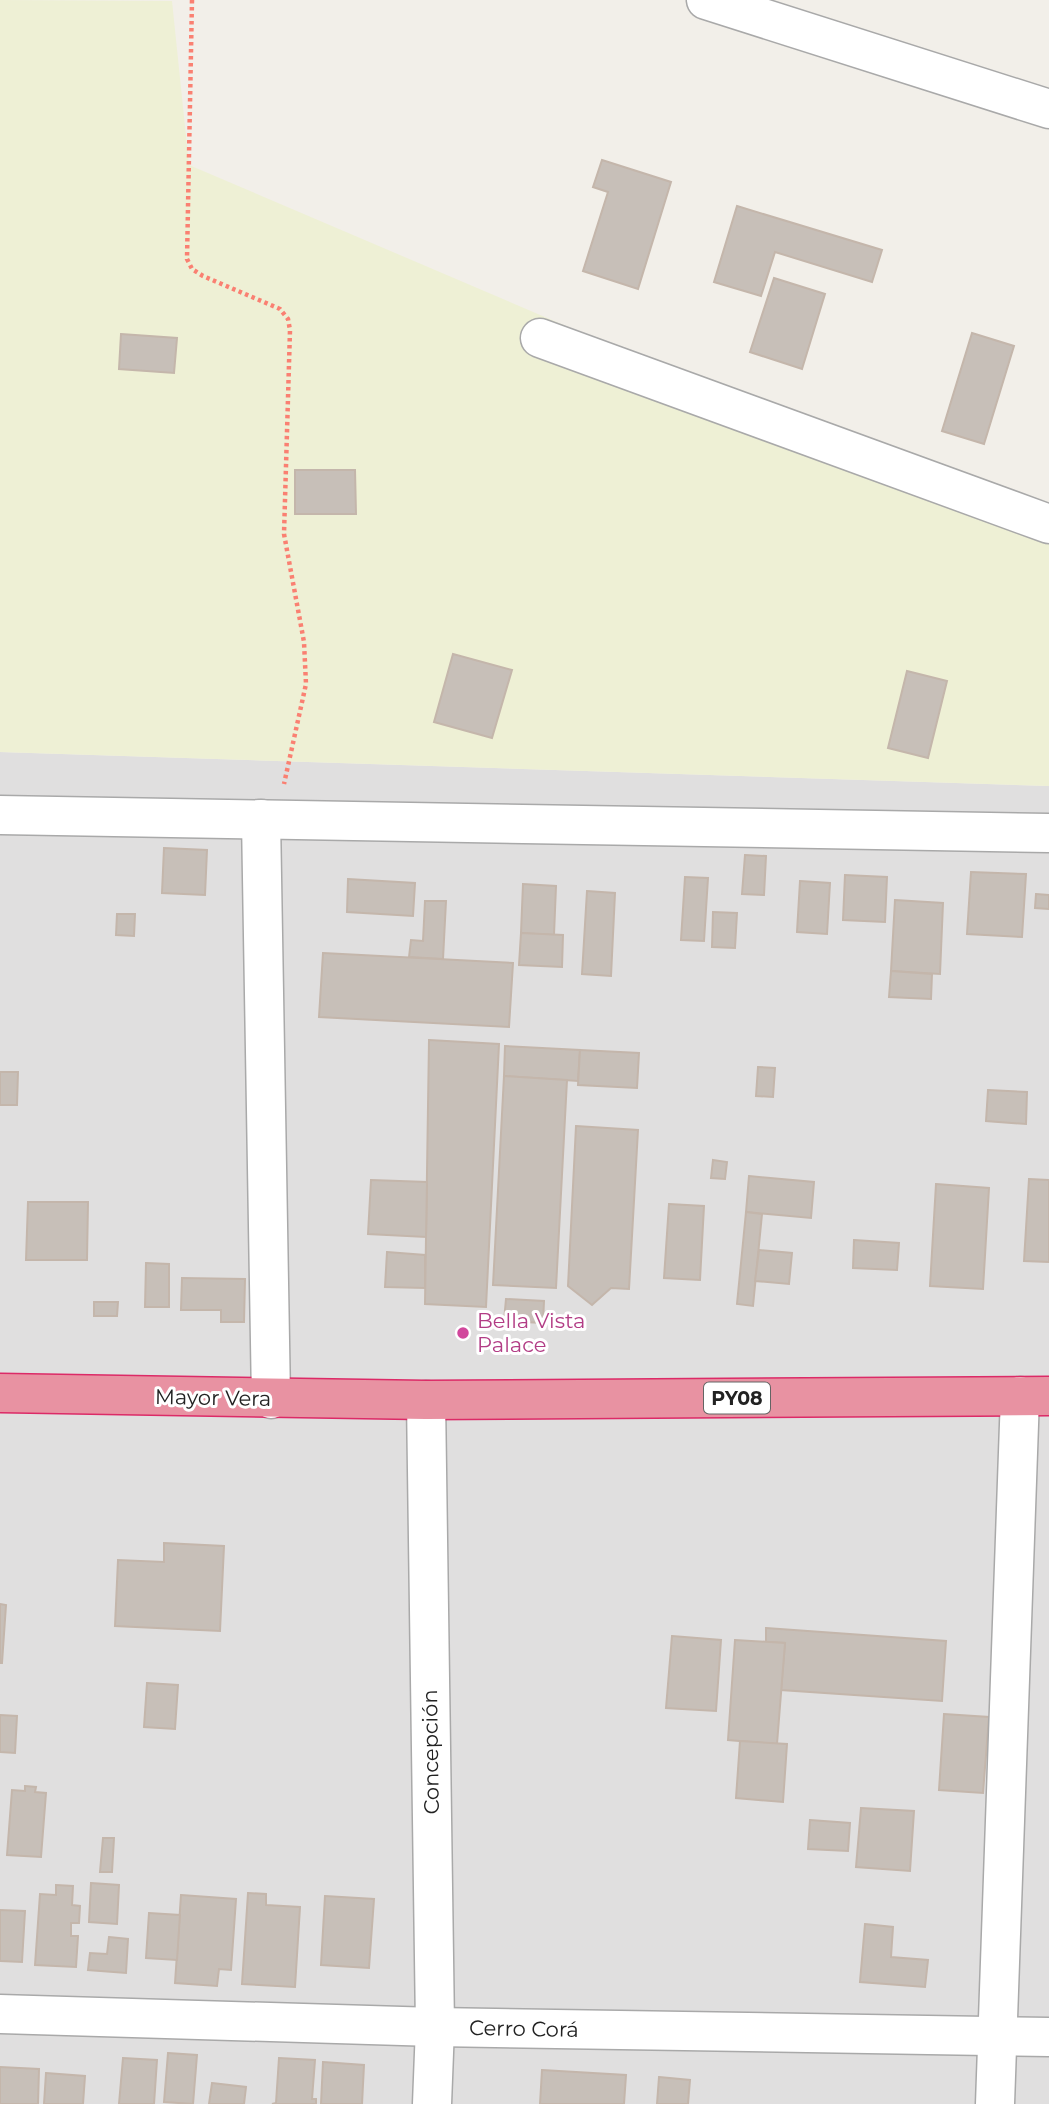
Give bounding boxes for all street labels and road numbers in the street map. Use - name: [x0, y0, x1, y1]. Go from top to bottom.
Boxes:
- road number: PY08: [704, 1382, 770, 1414]
- street label: Mayor Vera: [155, 1384, 271, 1411]
- street label: Concepción: [417, 1689, 444, 1815]
- street label: Cerro Corá: [469, 2015, 579, 2042]

